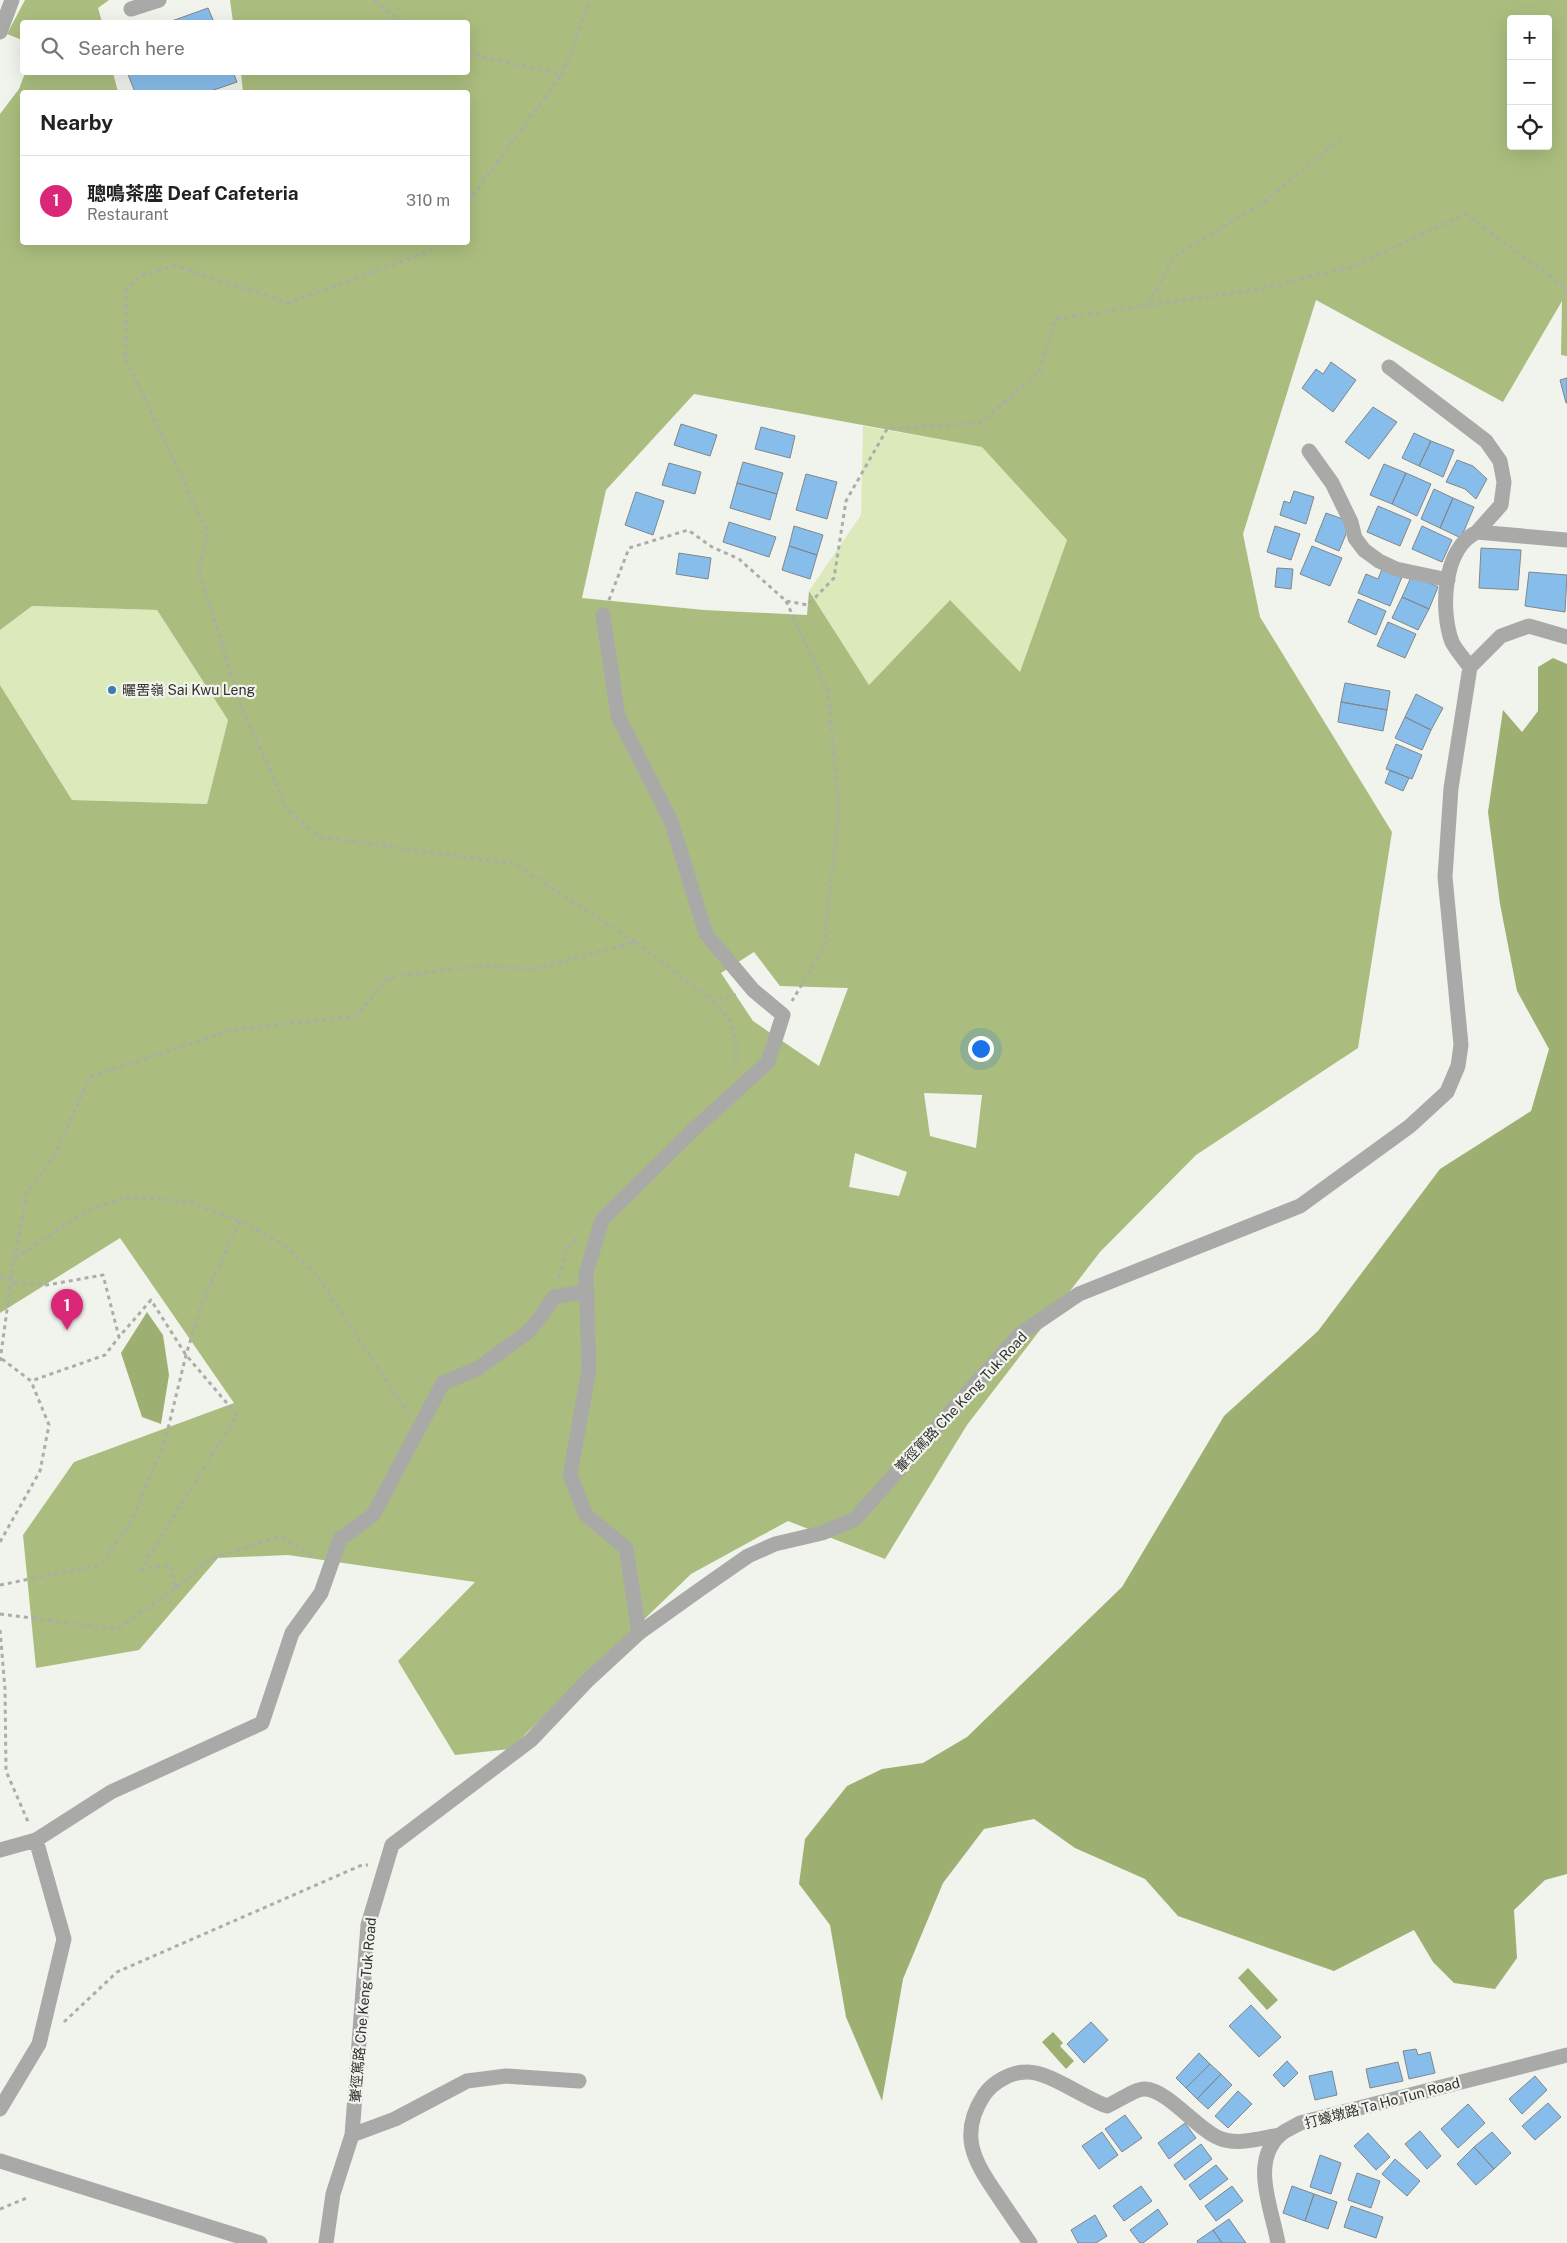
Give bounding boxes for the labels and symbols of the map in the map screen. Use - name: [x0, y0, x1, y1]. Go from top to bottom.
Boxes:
- place label: 曬罟嶺 Sai Kwu Leng: [122, 682, 256, 698]
- marker: 曬罟嶺 Sai Kwu Leng: [106, 684, 118, 696]
- your location: [968, 1036, 994, 1062]
- pin: 1: [51, 1289, 83, 1330]
- street label: 輋徑篤路 Che Keng Tuk Road: [892, 1329, 1030, 1475]
- street label: 輋徑篤路 Che Keng Tuk Road: [347, 1917, 379, 2103]
- street label: 打蠔墩路 Ta Ho Tun Road: [1303, 2075, 1461, 2131]

